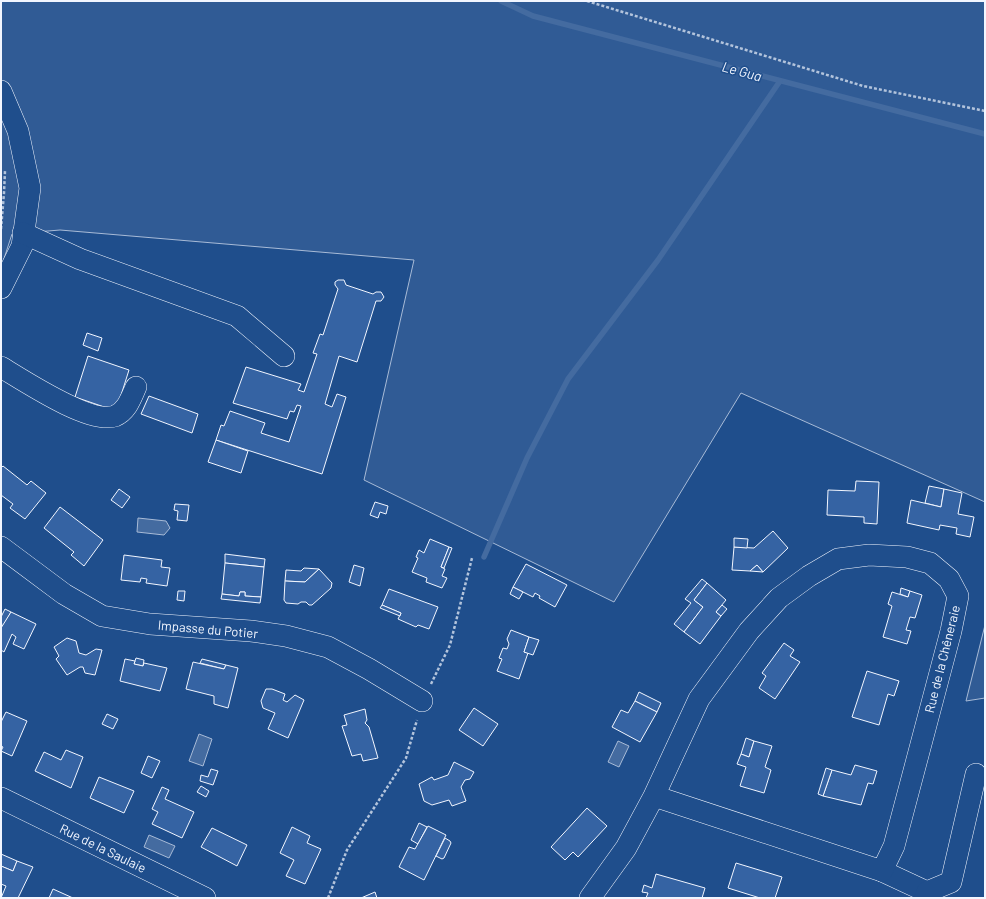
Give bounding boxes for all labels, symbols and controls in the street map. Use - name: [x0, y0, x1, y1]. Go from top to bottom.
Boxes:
- water label: Le Gua: [720, 58, 764, 84]
- street label: Rue de la Chêneraie: [921, 603, 963, 715]
- street label: Impasse du Potier: [157, 617, 259, 641]
- street label: Rue de la Saulaie: [57, 820, 149, 876]

